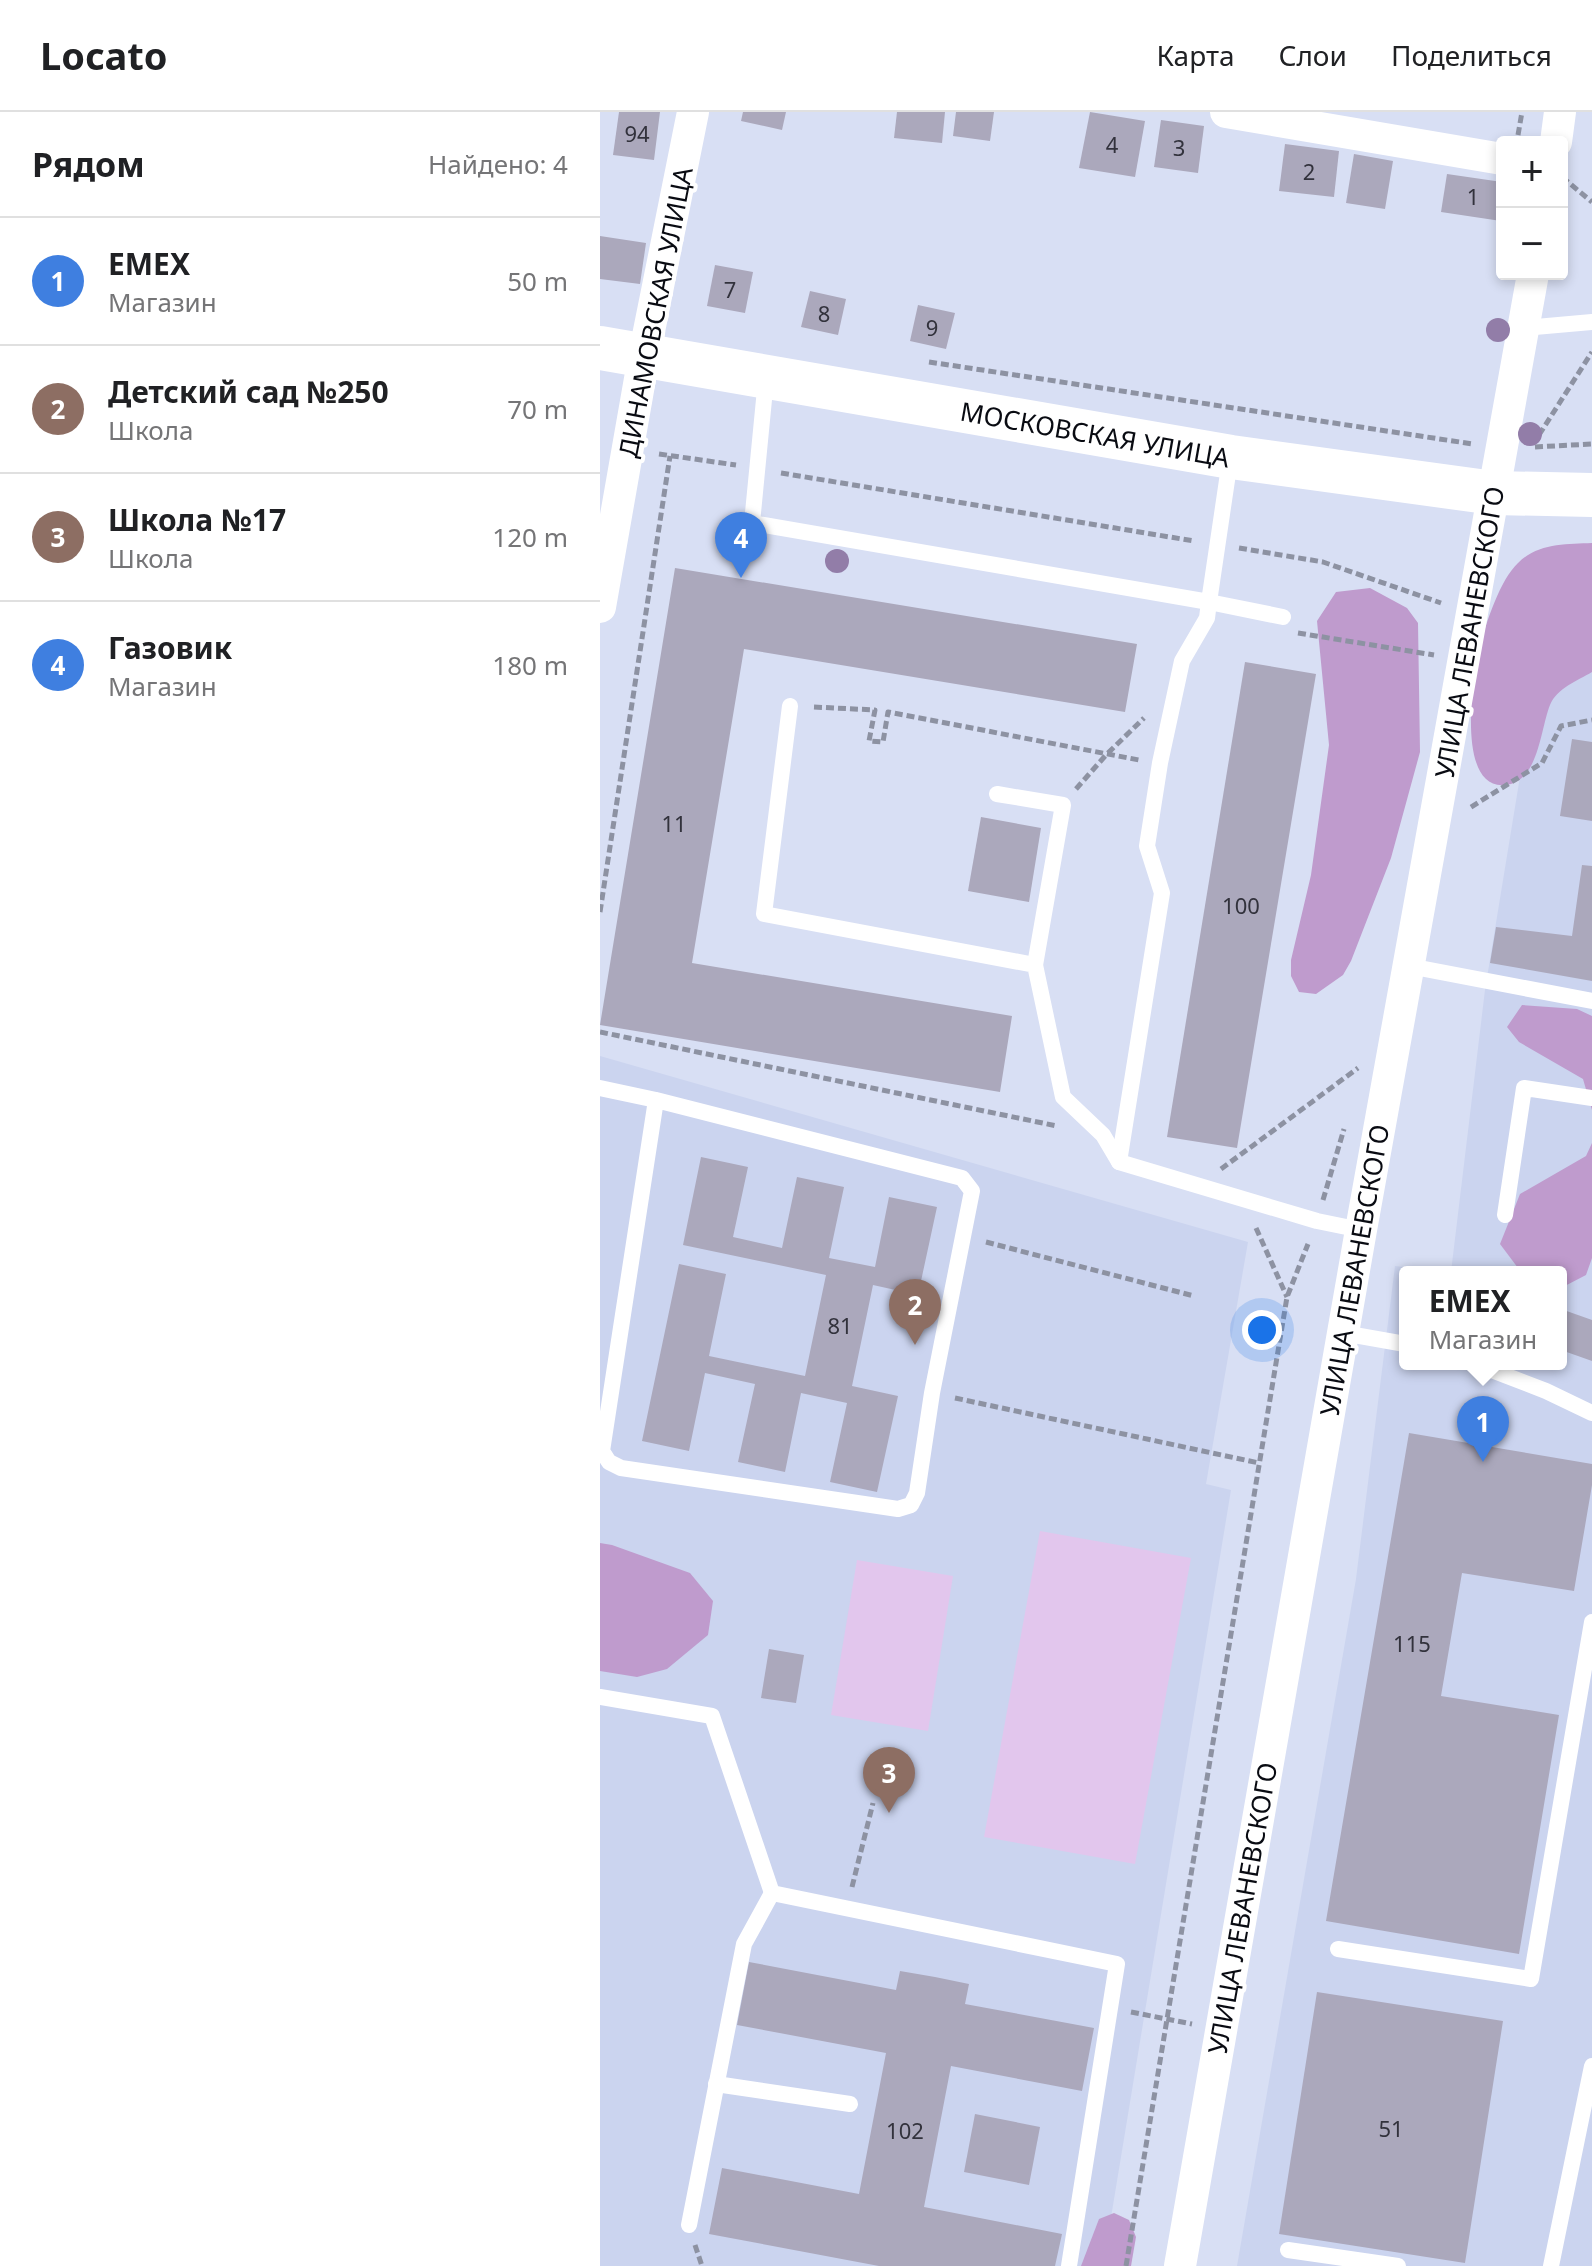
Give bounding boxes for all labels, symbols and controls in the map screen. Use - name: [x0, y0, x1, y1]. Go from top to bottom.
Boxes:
- text: Locato: [40, 29, 168, 81]
- text: Карта: [1156, 36, 1235, 74]
- text: Слои: [1279, 36, 1347, 74]
- text: Поделиться: [1391, 36, 1552, 74]
- house number: 94: [624, 118, 650, 148]
- house number: 4: [1106, 129, 1119, 159]
- house number: 3: [1173, 132, 1185, 162]
- map controls: [1496, 136, 1568, 280]
- button: +: [1496, 136, 1568, 208]
- text: Рядом: [32, 141, 145, 187]
- text: Найдено: 4: [428, 146, 568, 182]
- house number: 2: [1303, 156, 1315, 186]
- street label: ДИНАМОВСКАЯ УЛИЦА: [609, 163, 701, 460]
- house number: 1: [1467, 181, 1479, 211]
- button: −: [1496, 208, 1568, 280]
- text: EMEX: [108, 243, 190, 284]
- text: 1: [51, 263, 65, 299]
- text: 50 m: [507, 263, 568, 299]
- house number: 7: [724, 274, 736, 304]
- text: Магазин: [108, 284, 217, 320]
- house number: 8: [818, 298, 830, 328]
- house number: 9: [926, 312, 938, 342]
- text: Детский сад №250: [108, 371, 389, 412]
- text: 2: [51, 391, 65, 427]
- text: 70 m: [507, 391, 568, 427]
- street label: МОСКОВСКАЯ УЛИЦА: [958, 393, 1233, 475]
- text: Школа: [108, 412, 193, 448]
- street label: УЛИЦА ЛЕВАНЕВСКОГО: [1426, 483, 1512, 781]
- text: Школа №17: [108, 499, 286, 540]
- pin: 4: [715, 512, 767, 578]
- text: 3: [51, 519, 65, 555]
- text: 120 m: [492, 519, 568, 555]
- text: Школа: [108, 540, 193, 576]
- text: Газовик: [108, 627, 232, 668]
- text: 4: [51, 647, 65, 683]
- text: 180 m: [492, 647, 568, 683]
- text: Магазин: [108, 668, 217, 704]
- house number: 11: [661, 808, 687, 838]
- house number: 100: [1222, 890, 1260, 920]
- street label: УЛИЦА ЛЕВАНЕВСКОГО: [1311, 1121, 1397, 1419]
- popup: [1399, 1266, 1567, 1370]
- pin: 2: [889, 1279, 941, 1345]
- text: EMEX: [1429, 1280, 1511, 1321]
- house number: 81: [827, 1310, 853, 1340]
- your location: [1242, 1310, 1282, 1350]
- text: Магазин: [1429, 1321, 1537, 1357]
- pin: 1: [1457, 1396, 1509, 1462]
- house number: 115: [1393, 1628, 1431, 1658]
- pin: 3: [863, 1747, 915, 1813]
- street label: УЛИЦА ЛЕВАНЕВСКОГО: [1199, 1759, 1285, 2057]
- house number: 51: [1378, 2113, 1404, 2143]
- house number: 102: [886, 2115, 924, 2145]

